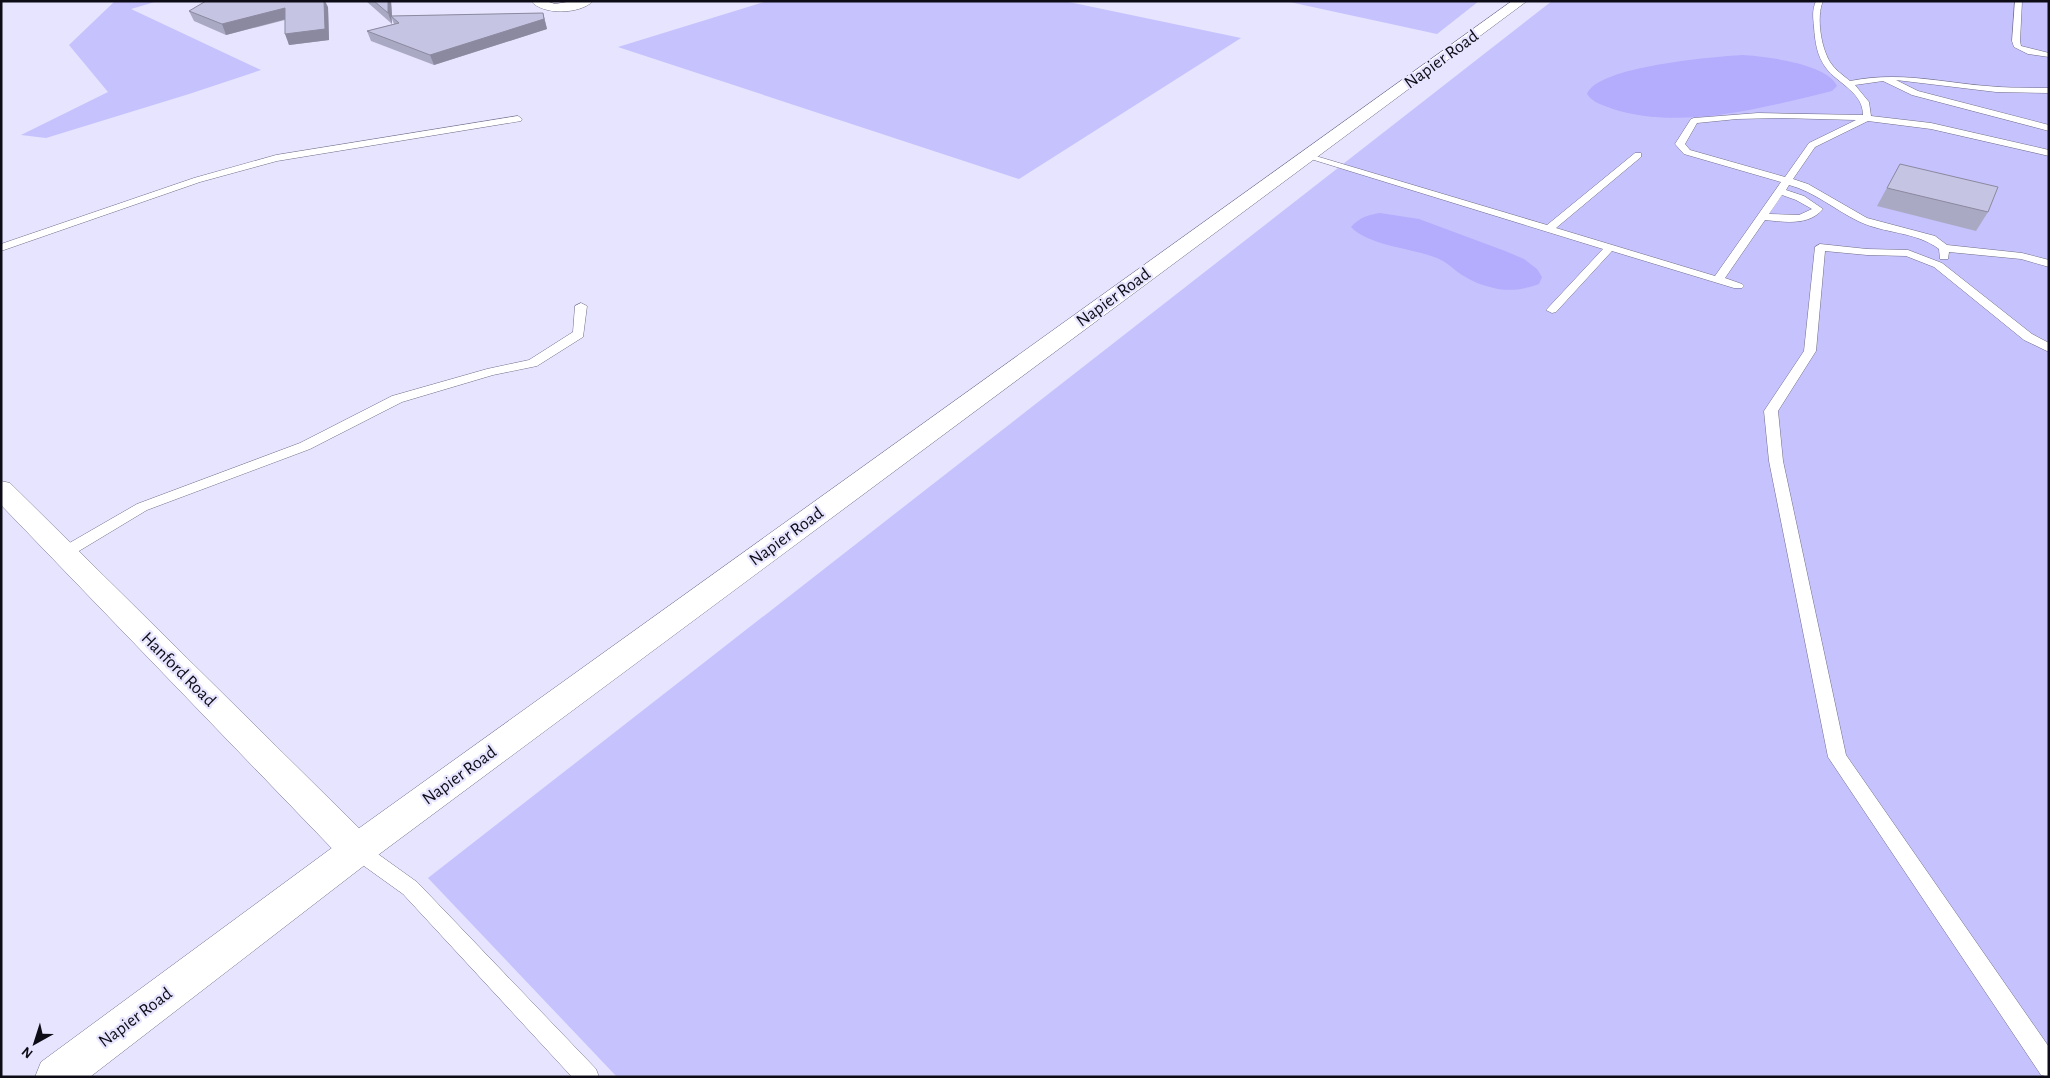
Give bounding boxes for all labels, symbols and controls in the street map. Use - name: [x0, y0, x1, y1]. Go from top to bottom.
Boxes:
- street label: Napier Road: [1401, 27, 1482, 93]
- street label: Napier Road: [1073, 265, 1154, 331]
- street label: Napier Road: [746, 504, 827, 570]
- street label: Hanford Road: [138, 629, 219, 710]
- street label: Napier Road: [419, 743, 500, 809]
- street label: Napier Road: [96, 985, 176, 1051]
- north arrow: [10, 1018, 60, 1068]
- text: N: [19, 1044, 36, 1061]

